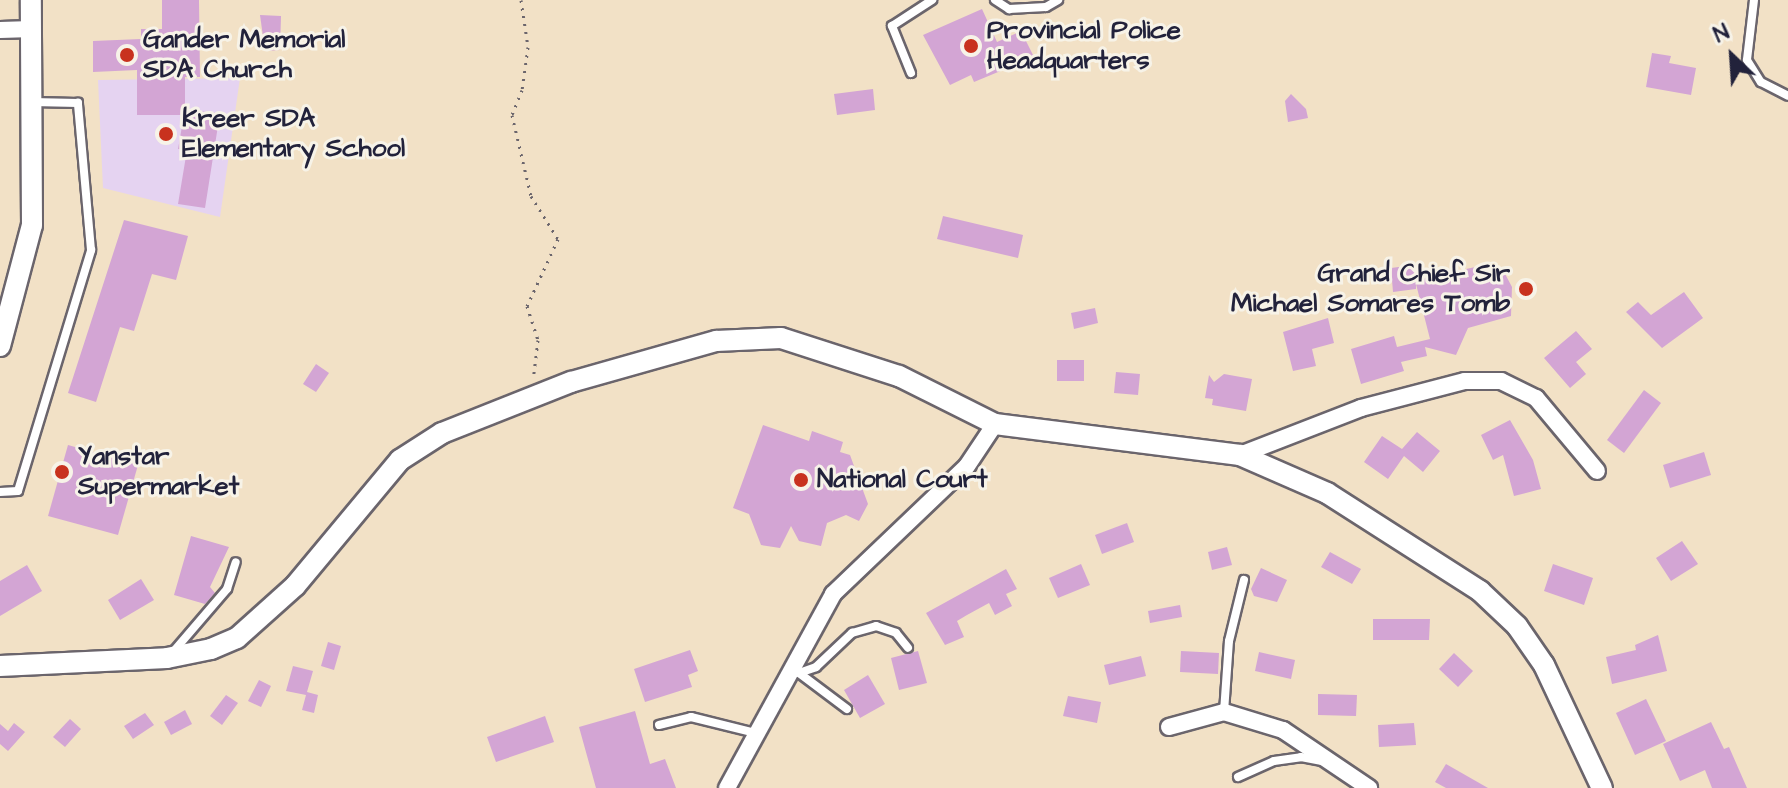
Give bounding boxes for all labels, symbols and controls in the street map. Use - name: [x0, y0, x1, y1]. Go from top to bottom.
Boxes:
- place label: Provincial Police Headquarters: [987, 15, 1181, 76]
- north arrow: [1692, 16, 1772, 96]
- text: N: [1709, 17, 1734, 51]
- place label: Gander Memorial SDA Church: [143, 24, 345, 86]
- marker: Provincial Police Headquarters: [962, 37, 980, 55]
- marker: Gander Memorial SDA Church: [118, 46, 136, 64]
- place label: Kreer SDA Elementary School: [182, 103, 405, 164]
- marker: Kreer SDA Elementary School: [157, 125, 175, 143]
- place label: Grand Chief Sir Michael Somares Tomb: [1231, 258, 1510, 320]
- marker: Grand Chief Sir Michael Somares Tomb: [1517, 280, 1535, 298]
- place label: Yanstar Supermarket: [78, 441, 239, 502]
- marker: Yanstar Supermarket: [53, 463, 71, 481]
- place label: National Court: [817, 464, 987, 496]
- marker: National Court: [792, 471, 810, 489]

